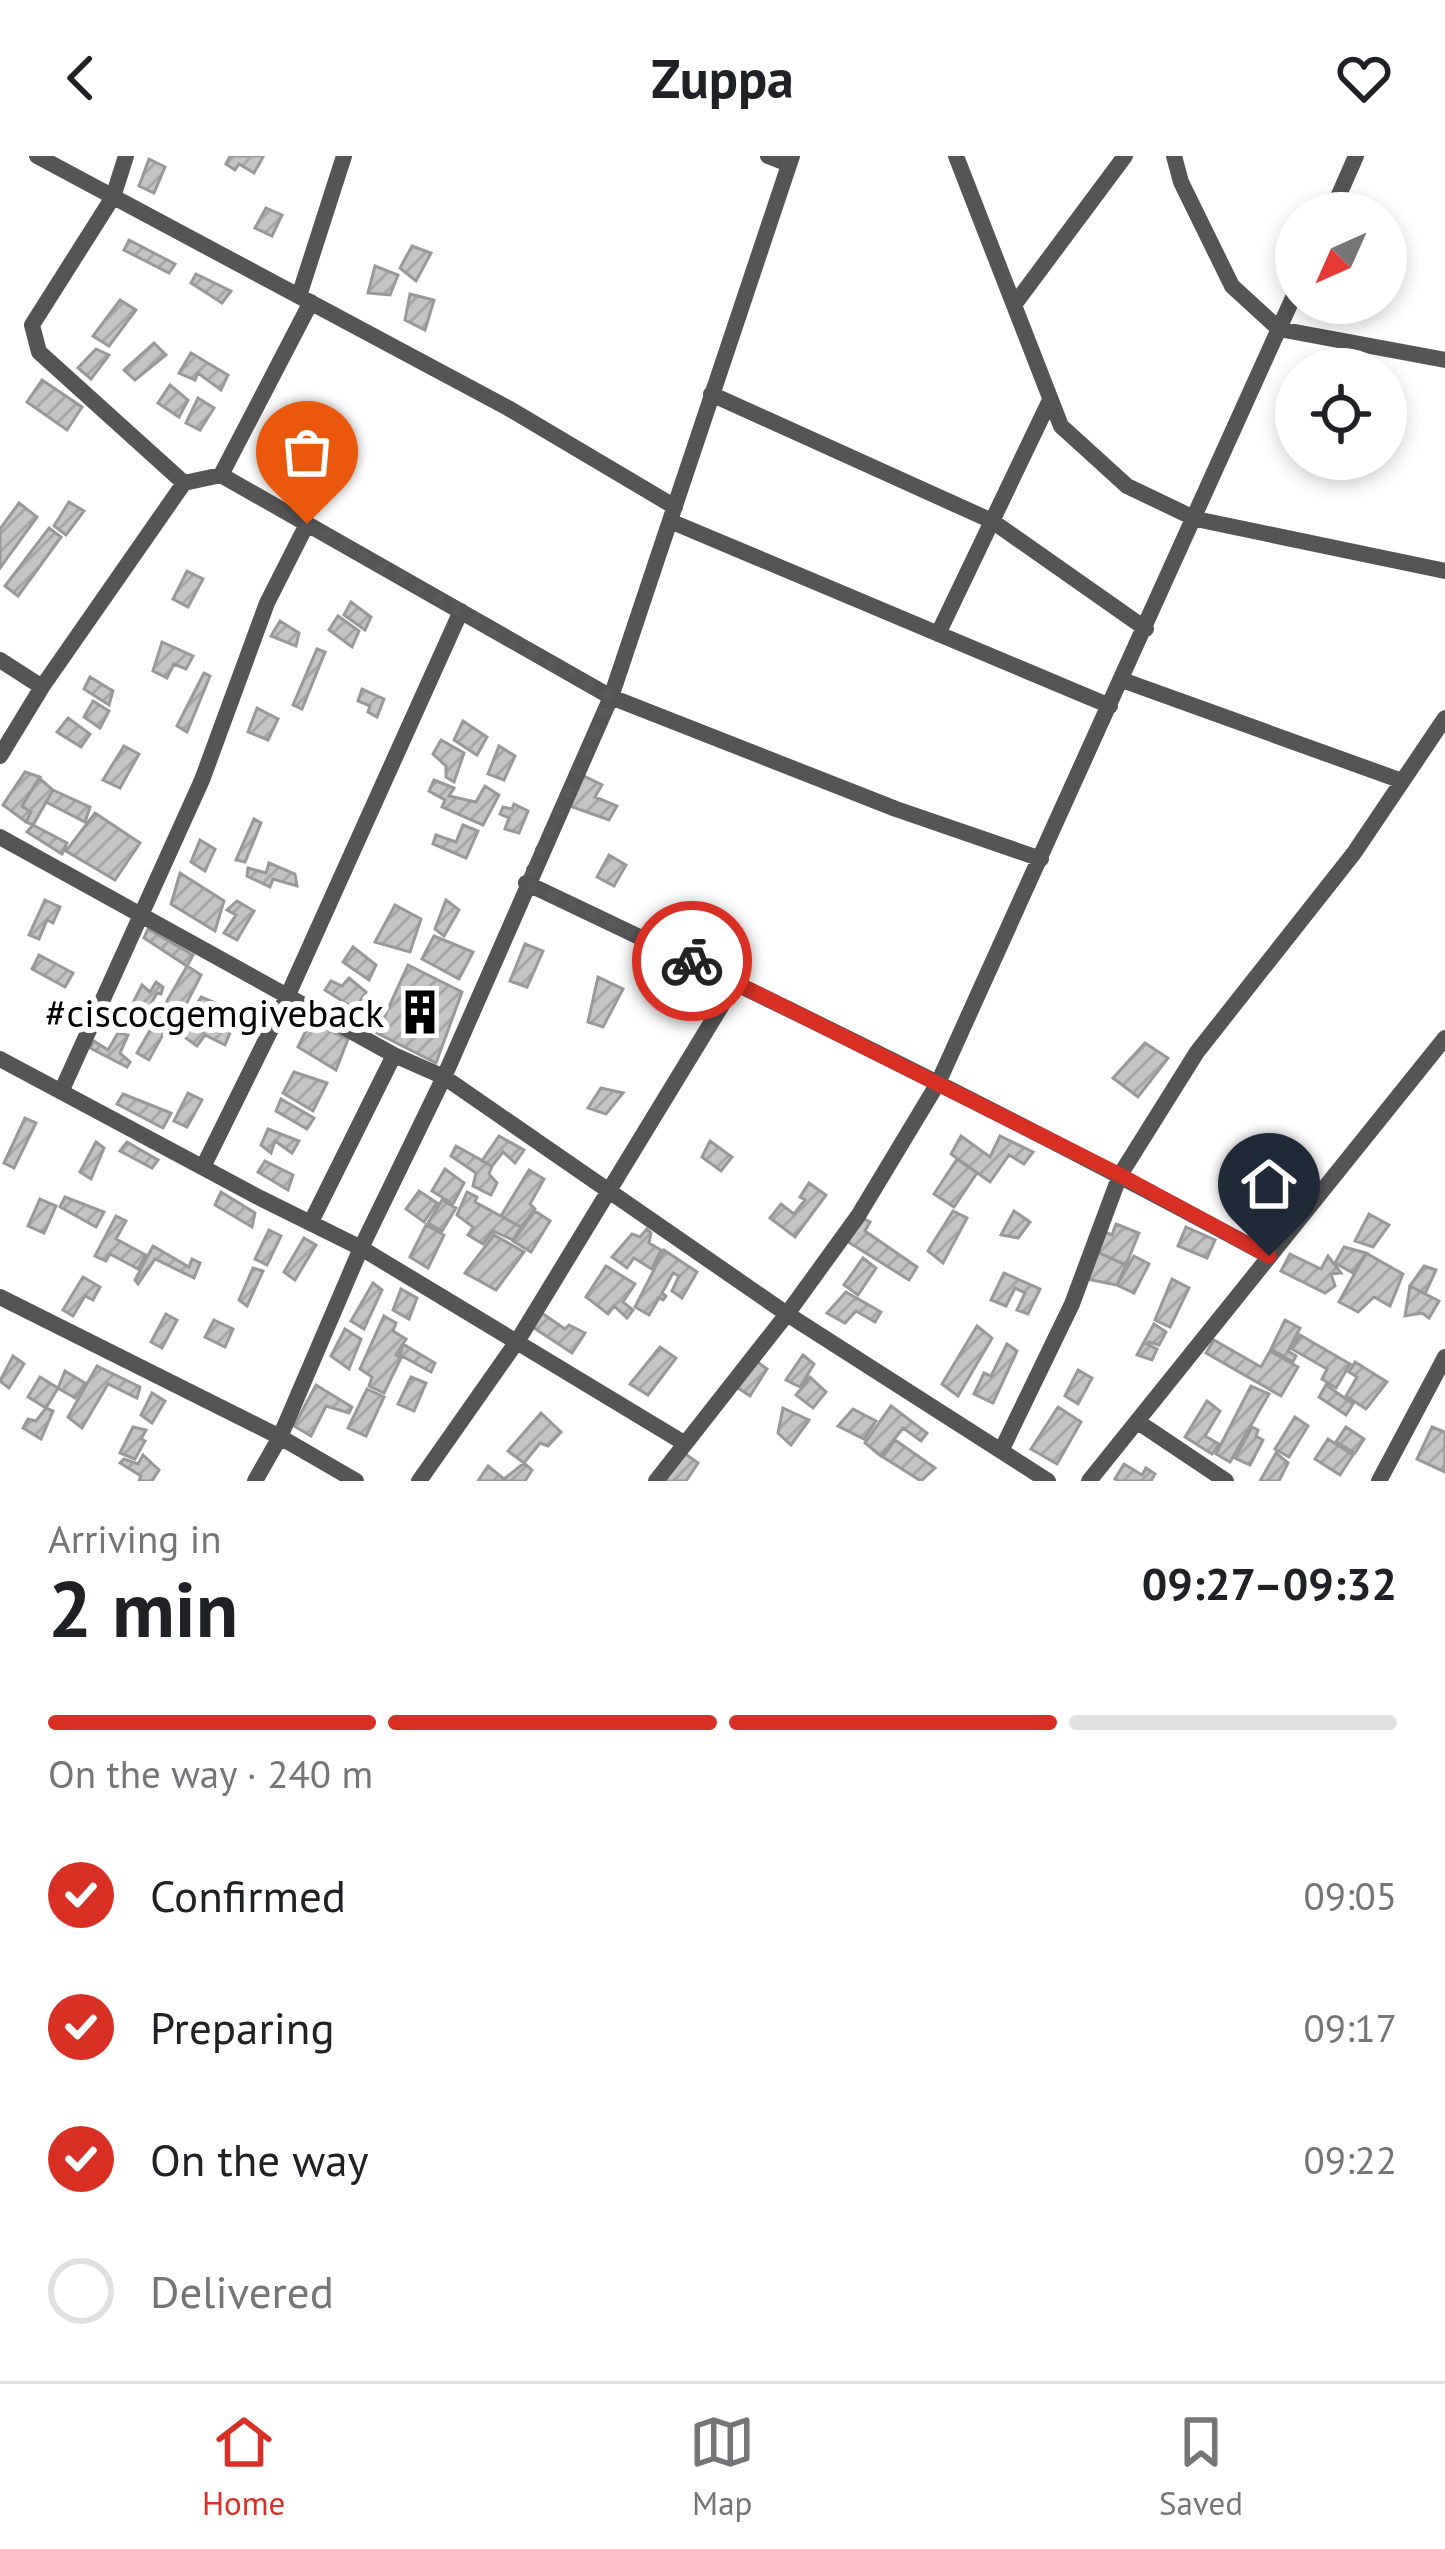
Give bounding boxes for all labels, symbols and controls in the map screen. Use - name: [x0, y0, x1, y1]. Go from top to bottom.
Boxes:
- text: Zuppa: [651, 43, 794, 113]
- icon: back: [48, 45, 114, 111]
- icon: heart: [1331, 45, 1397, 111]
- north arrow: [1275, 192, 1407, 324]
- map controls: [1275, 192, 1407, 480]
- button: locate: [1275, 348, 1407, 480]
- pin: [256, 401, 358, 524]
- icon: bag: [274, 419, 340, 485]
- courier: [632, 901, 752, 1021]
- icon: bike: [659, 928, 725, 994]
- place label: #ciscocgemgiveback: [45, 987, 384, 1038]
- building icon: #ciscocgemgiveback: [395, 987, 445, 1037]
- pin: [1218, 1133, 1320, 1256]
- icon: home: [1236, 1151, 1302, 1217]
- text: Arriving in: [48, 1513, 222, 1564]
- text: 09:27–09:32: [1142, 1554, 1397, 1612]
- text: 2 min: [48, 1558, 238, 1659]
- text: On the way · 240 m: [48, 1748, 373, 1799]
- icon: check: [48, 1862, 114, 1928]
- text: Confirmed: [150, 1866, 346, 1924]
- text: 09:05: [1303, 1870, 1397, 1921]
- icon: check: [48, 1994, 114, 2060]
- text: Preparing: [150, 1998, 335, 2056]
- text: 09:17: [1303, 2002, 1397, 2053]
- icon: check: [48, 2126, 114, 2192]
- text: On the way: [150, 2130, 369, 2188]
- text: 09:22: [1303, 2134, 1397, 2185]
- text: Delivered: [150, 2262, 334, 2320]
- tab: Home: [202, 2409, 285, 2524]
- tab: Map: [689, 2409, 755, 2524]
- tab: Saved: [1159, 2409, 1243, 2524]

